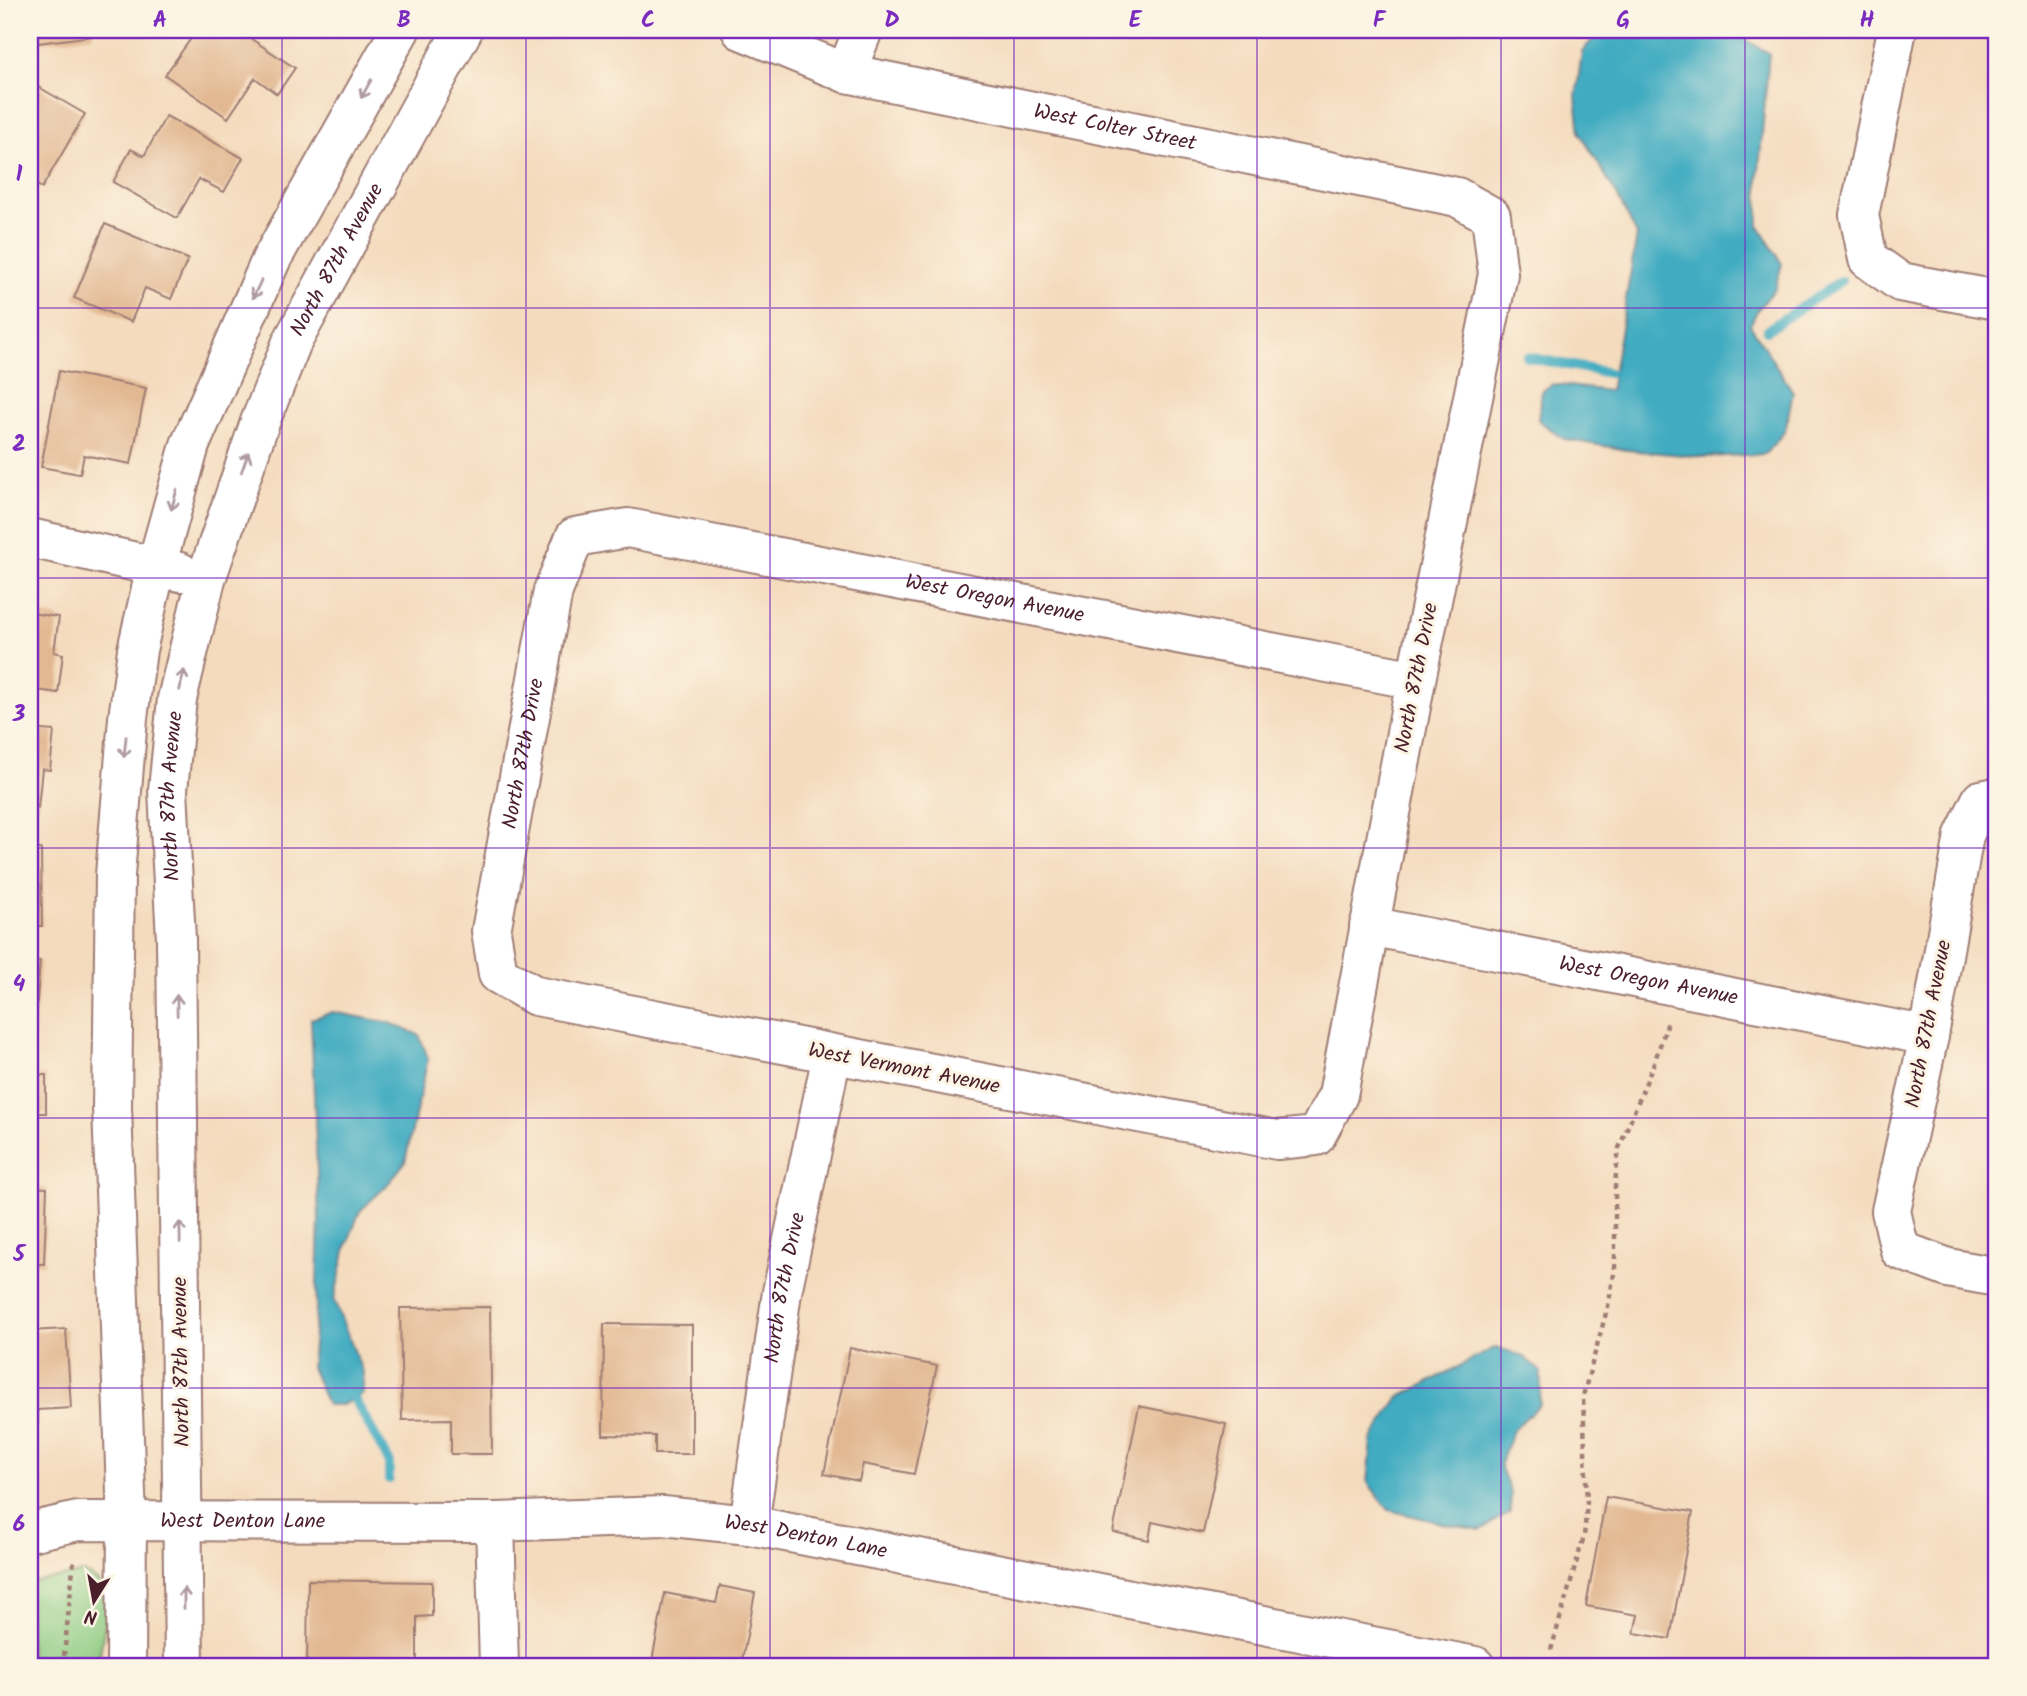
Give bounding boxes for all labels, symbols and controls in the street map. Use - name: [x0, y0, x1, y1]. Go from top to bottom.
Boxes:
- text: A: [153, 3, 167, 39]
- text: B: [397, 3, 411, 39]
- text: C: [641, 3, 655, 39]
- text: D: [884, 3, 900, 39]
- text: E: [1129, 3, 1143, 39]
- text: F: [1373, 3, 1387, 39]
- text: G: [1616, 3, 1630, 39]
- text: H: [1860, 3, 1875, 39]
- one-way arrow: [359, 79, 373, 99]
- street label: West Colter Street: [1031, 95, 1200, 160]
- text: 1: [16, 157, 23, 193]
- street label: North 87th Avenue: [282, 177, 393, 343]
- one-way arrow: [250, 278, 264, 299]
- text: 2: [12, 427, 26, 463]
- one-way arrow: [240, 452, 252, 474]
- one-way arrow: [167, 489, 180, 511]
- street label: West Oregon Avenue: [902, 565, 1088, 632]
- street label: North 87th Drive: [1386, 600, 1448, 756]
- one-way arrow: [175, 669, 189, 692]
- street label: North 87th Drive: [493, 675, 553, 832]
- text: 3: [12, 697, 26, 733]
- street label: North 87th Avenue: [151, 709, 192, 882]
- one-way arrow: [119, 735, 132, 758]
- street label: North 87th Avenue: [1897, 937, 1962, 1111]
- street label: West Oregon Avenue: [1556, 947, 1742, 1015]
- text: 4: [13, 967, 26, 1003]
- one-way arrow: [170, 993, 183, 1016]
- street label: West Vermont Avenue: [805, 1034, 1003, 1104]
- street label: North 87th Drive: [756, 1209, 815, 1365]
- one-way arrow: [173, 1221, 187, 1244]
- text: 5: [12, 1237, 27, 1273]
- street label: North 87th Avenue: [164, 1276, 200, 1447]
- street label: West Denton Lane: [160, 1505, 326, 1538]
- street label: West Denton Lane: [723, 1506, 891, 1568]
- text: 6: [13, 1507, 25, 1543]
- north arrow: [60, 1566, 130, 1636]
- one-way arrow: [177, 1587, 191, 1610]
- text: N: [82, 1600, 100, 1632]

